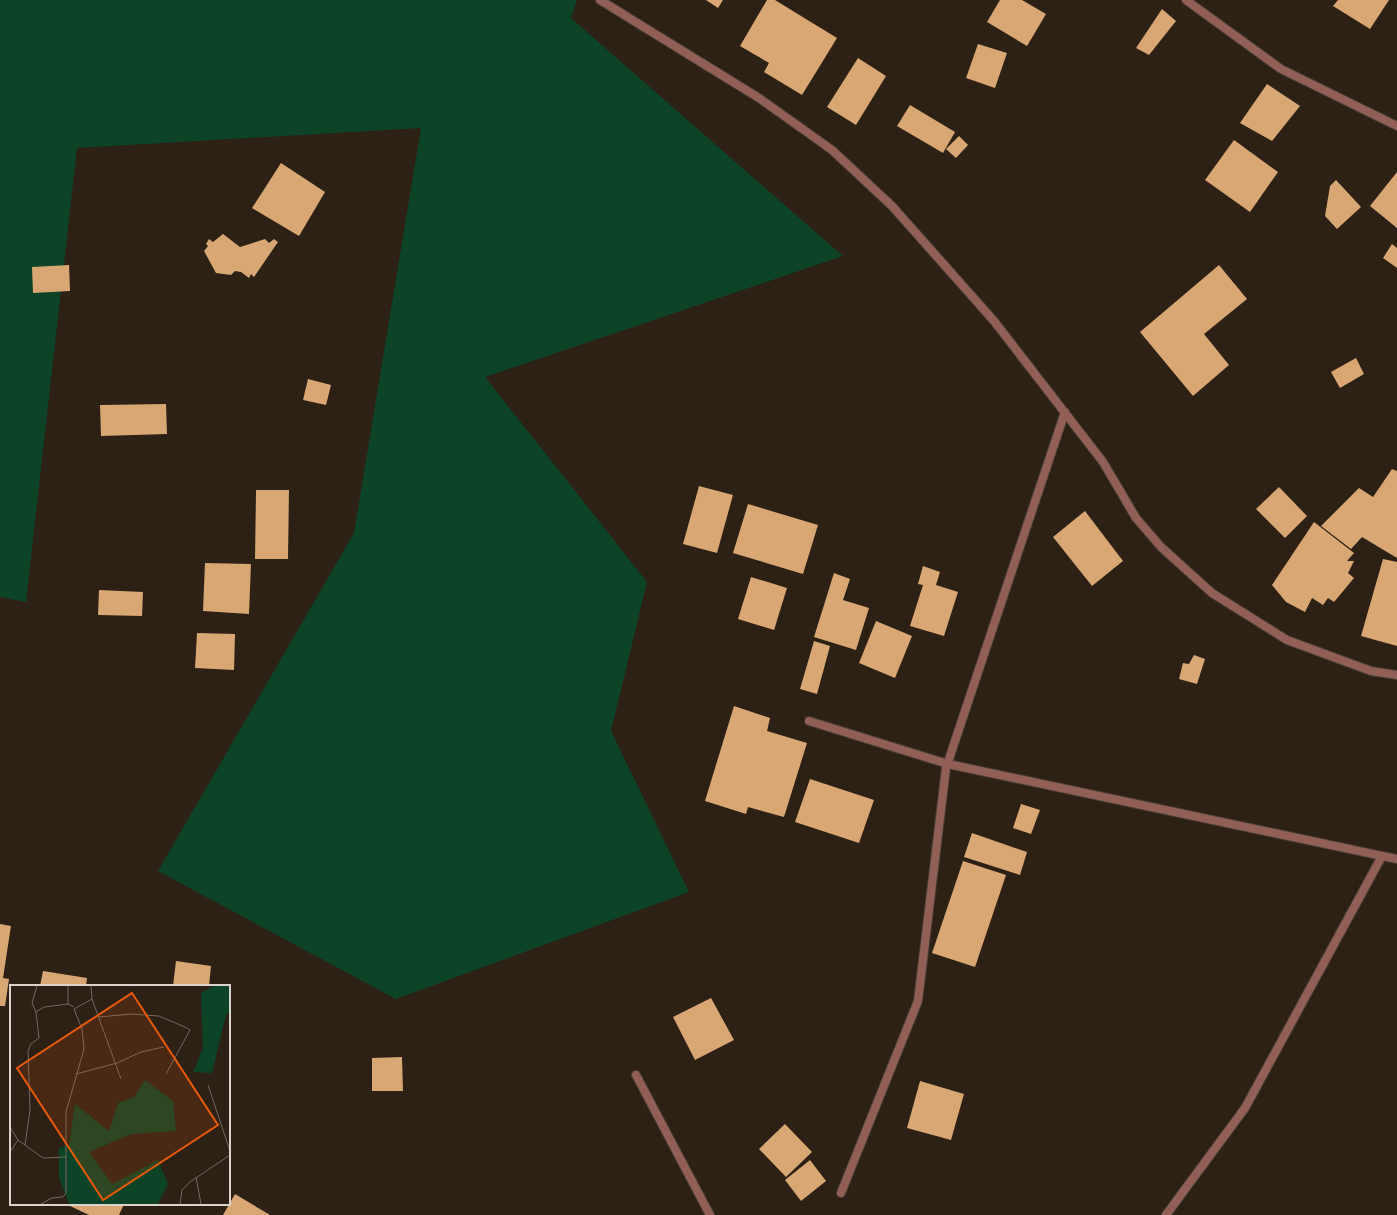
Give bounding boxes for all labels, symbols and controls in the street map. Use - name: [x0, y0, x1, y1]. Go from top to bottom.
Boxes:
- inset map: [10, 985, 230, 1205]

